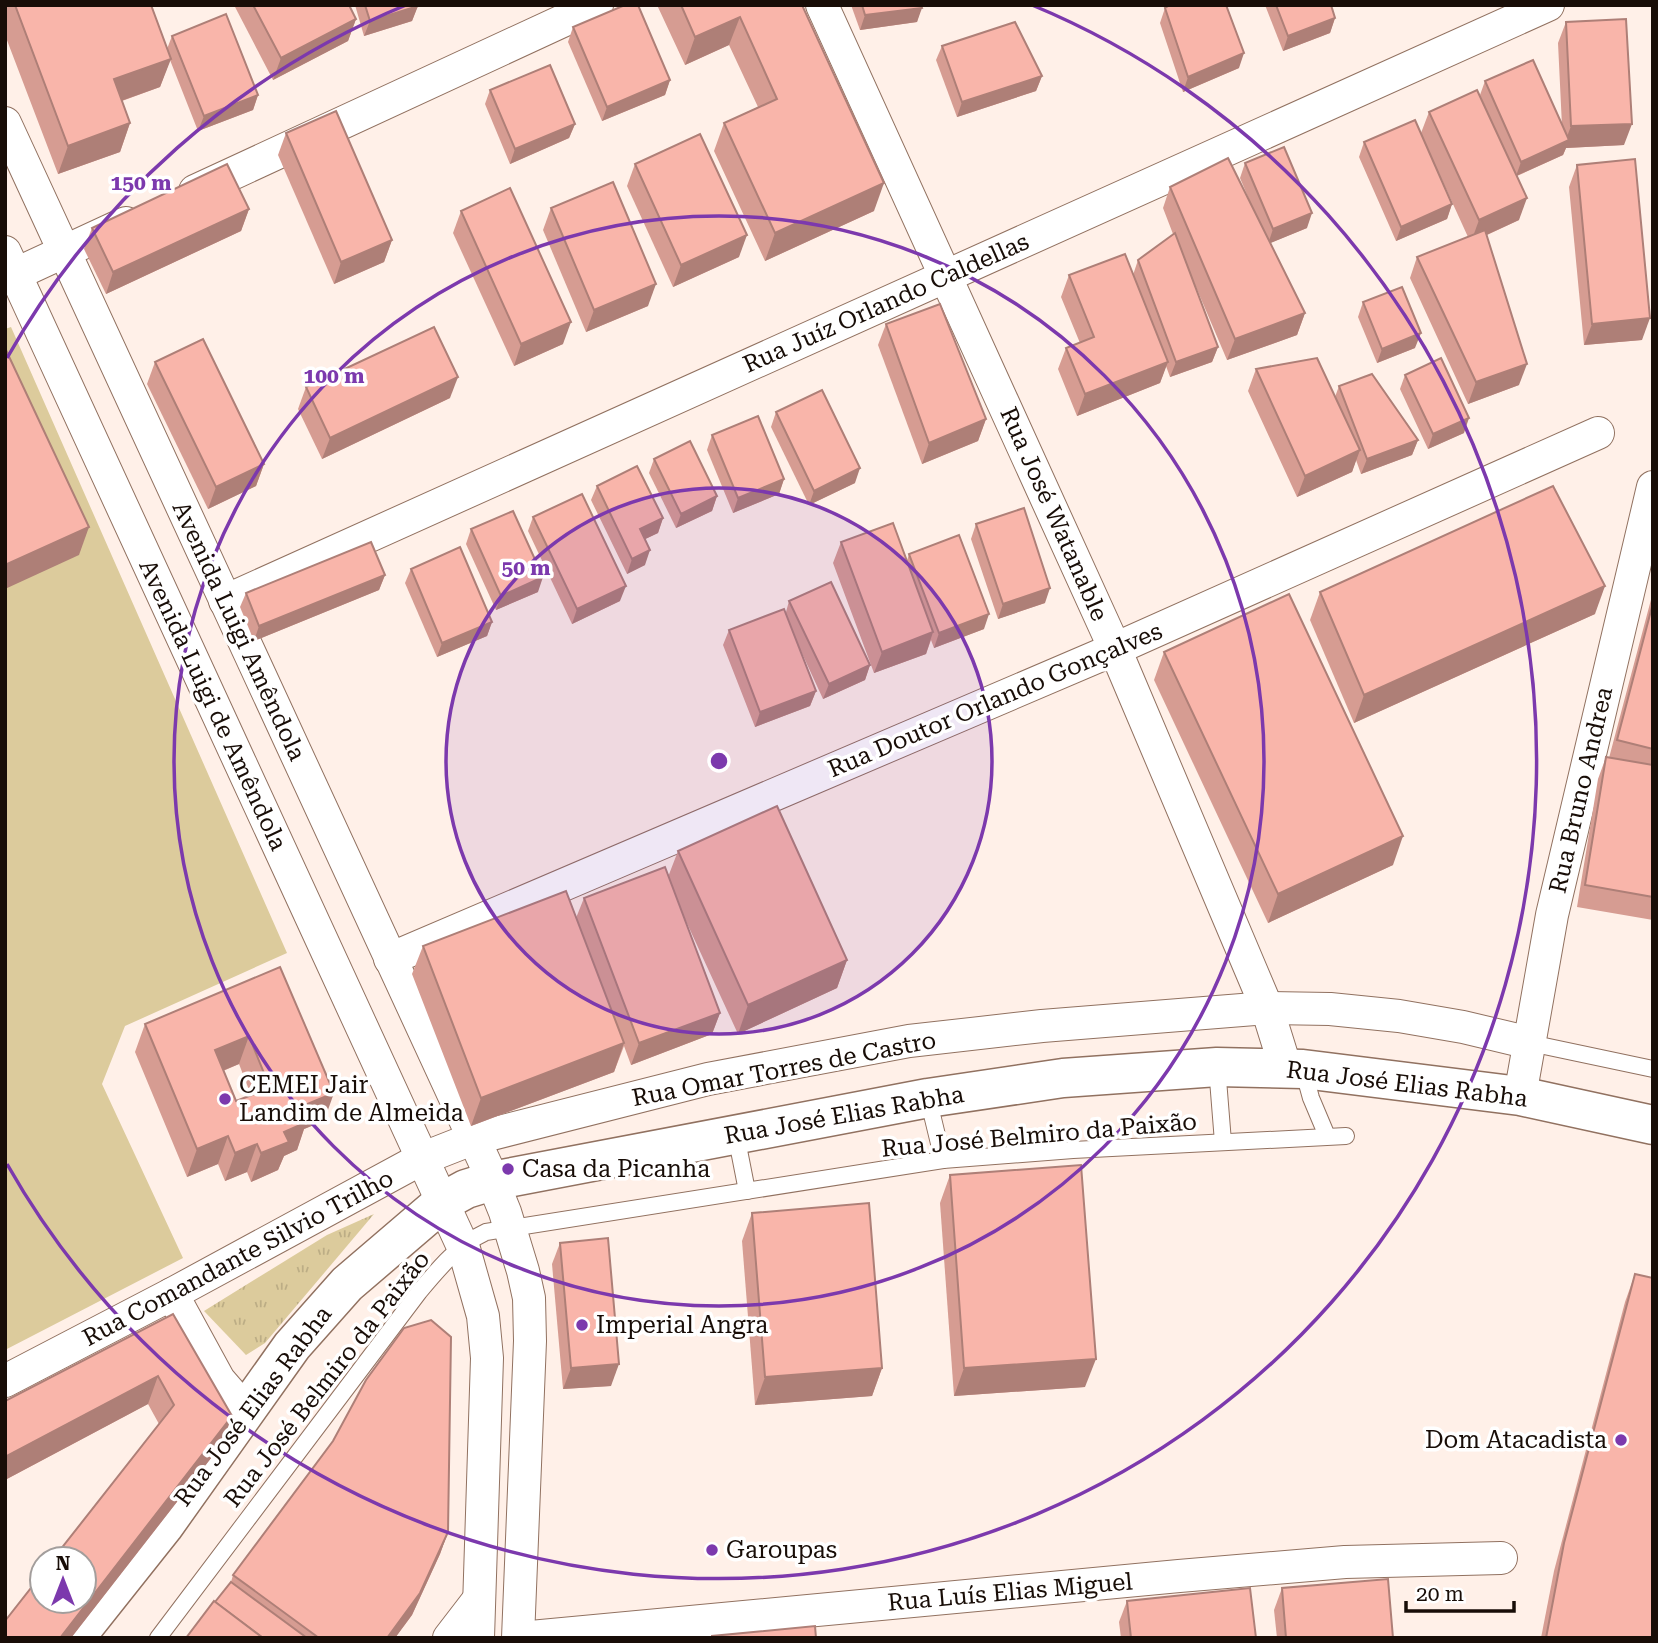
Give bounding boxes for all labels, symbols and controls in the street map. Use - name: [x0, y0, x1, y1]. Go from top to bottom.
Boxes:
- text: 150 m: [111, 171, 171, 195]
- street label: Rua Juíz Orlando Caldellas: [739, 227, 1033, 379]
- text: 100 m: [304, 364, 364, 388]
- street label: Rua José Watanable: [994, 403, 1114, 625]
- street label: Avenida Luigi Amêndola: [167, 497, 311, 765]
- street label: Avenida Luigi de Amêndola: [133, 555, 293, 855]
- text: 50 m: [501, 556, 551, 580]
- street label: Rua Doutor Orlando Gonçalves: [824, 617, 1166, 783]
- street label: Rua Bruno Andrea: [1544, 684, 1618, 896]
- centre of rings: [707, 749, 731, 773]
- street label: Rua Omar Torres de Castro: [630, 1026, 938, 1112]
- street label: Rua José Elias Rabha: [1285, 1055, 1529, 1113]
- place label: CEMEI Jair Landim de Almeida: [239, 1071, 464, 1127]
- street label: Rua José Elias Rabha: [722, 1080, 966, 1150]
- marker: CEMEI Jair Landim de Almeida: [217, 1091, 233, 1107]
- street label: Rua José Belmiro da Paixão: [880, 1107, 1198, 1163]
- place label: Casa da Picanha: [522, 1155, 710, 1183]
- marker: Casa da Picanha: [500, 1161, 516, 1177]
- street label: Rua Comandante Silvio Trilho: [78, 1164, 398, 1352]
- street label: Rua José Belmiro da Paixão: [219, 1246, 435, 1512]
- street label: Rua José Elias Rabha: [169, 1300, 337, 1512]
- place label: Imperial Angra: [596, 1311, 768, 1339]
- marker: Imperial Angra: [574, 1317, 590, 1333]
- place label: Dom Atacadista: [1425, 1426, 1607, 1454]
- marker: Dom Atacadista: [1613, 1432, 1629, 1448]
- place label: Garoupas: [726, 1536, 837, 1564]
- marker: Garoupas: [704, 1542, 720, 1558]
- north arrow: [28, 1545, 98, 1615]
- text: N: [56, 1552, 71, 1575]
- street label: Rua Luís Elias Miguel: [886, 1567, 1134, 1617]
- scale bar: [1406, 1570, 1514, 1614]
- text: 20 m: [1416, 1582, 1464, 1606]

